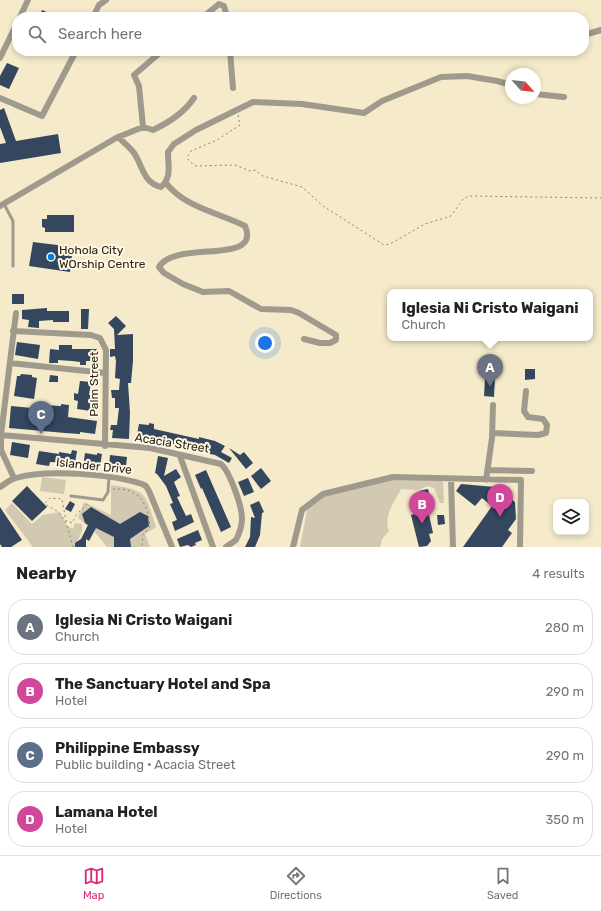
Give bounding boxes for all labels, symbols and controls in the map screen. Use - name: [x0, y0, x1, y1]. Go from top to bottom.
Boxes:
- search box: [12, 12, 589, 56]
- icon: search: [26, 23, 48, 45]
- text: Search here: [58, 25, 142, 43]
- north arrow: [505, 68, 541, 104]
- place label: Hohola City WOrship Centre: [59, 243, 146, 271]
- marker: Hohola City WOrship Centre: [46, 252, 56, 262]
- popup: [387, 289, 593, 341]
- text: Iglesia Ni Cristo Waigani: [401, 299, 579, 317]
- text: Church: [401, 317, 446, 332]
- your location: [255, 333, 275, 353]
- street label: Palm Street: [87, 351, 101, 417]
- pin: A: [477, 354, 503, 387]
- pin: C: [28, 401, 54, 434]
- street label: Acacia Street: [134, 430, 210, 456]
- street label: Islander Drive: [55, 455, 133, 477]
- pin: D: [487, 484, 513, 517]
- pin: B: [409, 491, 435, 524]
- map controls: [553, 499, 589, 535]
- button: layers: [553, 499, 589, 535]
- text: Nearby: [16, 563, 77, 583]
- text: 4 results: [532, 566, 585, 581]
- text: Iglesia Ni Cristo Waigani: [55, 611, 232, 629]
- text: A: [25, 620, 35, 635]
- text: 280 m: [545, 620, 584, 635]
- text: Church: [55, 629, 99, 644]
- text: The Sanctuary Hotel and Spa: [55, 675, 271, 693]
- text: B: [25, 684, 35, 699]
- text: 290 m: [546, 684, 584, 699]
- text: Hotel: [55, 693, 87, 708]
- text: Philippine Embassy: [55, 739, 200, 757]
- text: C: [25, 748, 35, 763]
- text: 290 m: [546, 748, 584, 763]
- text: Public building · Acacia Street: [55, 757, 236, 772]
- text: Lamana Hotel: [55, 803, 158, 821]
- text: D: [25, 812, 35, 827]
- text: 350 m: [545, 812, 584, 827]
- text: Hotel: [55, 821, 87, 836]
- tab: Map: [83, 865, 105, 902]
- tab: Directions: [270, 865, 322, 902]
- tab: Saved: [487, 865, 518, 902]

